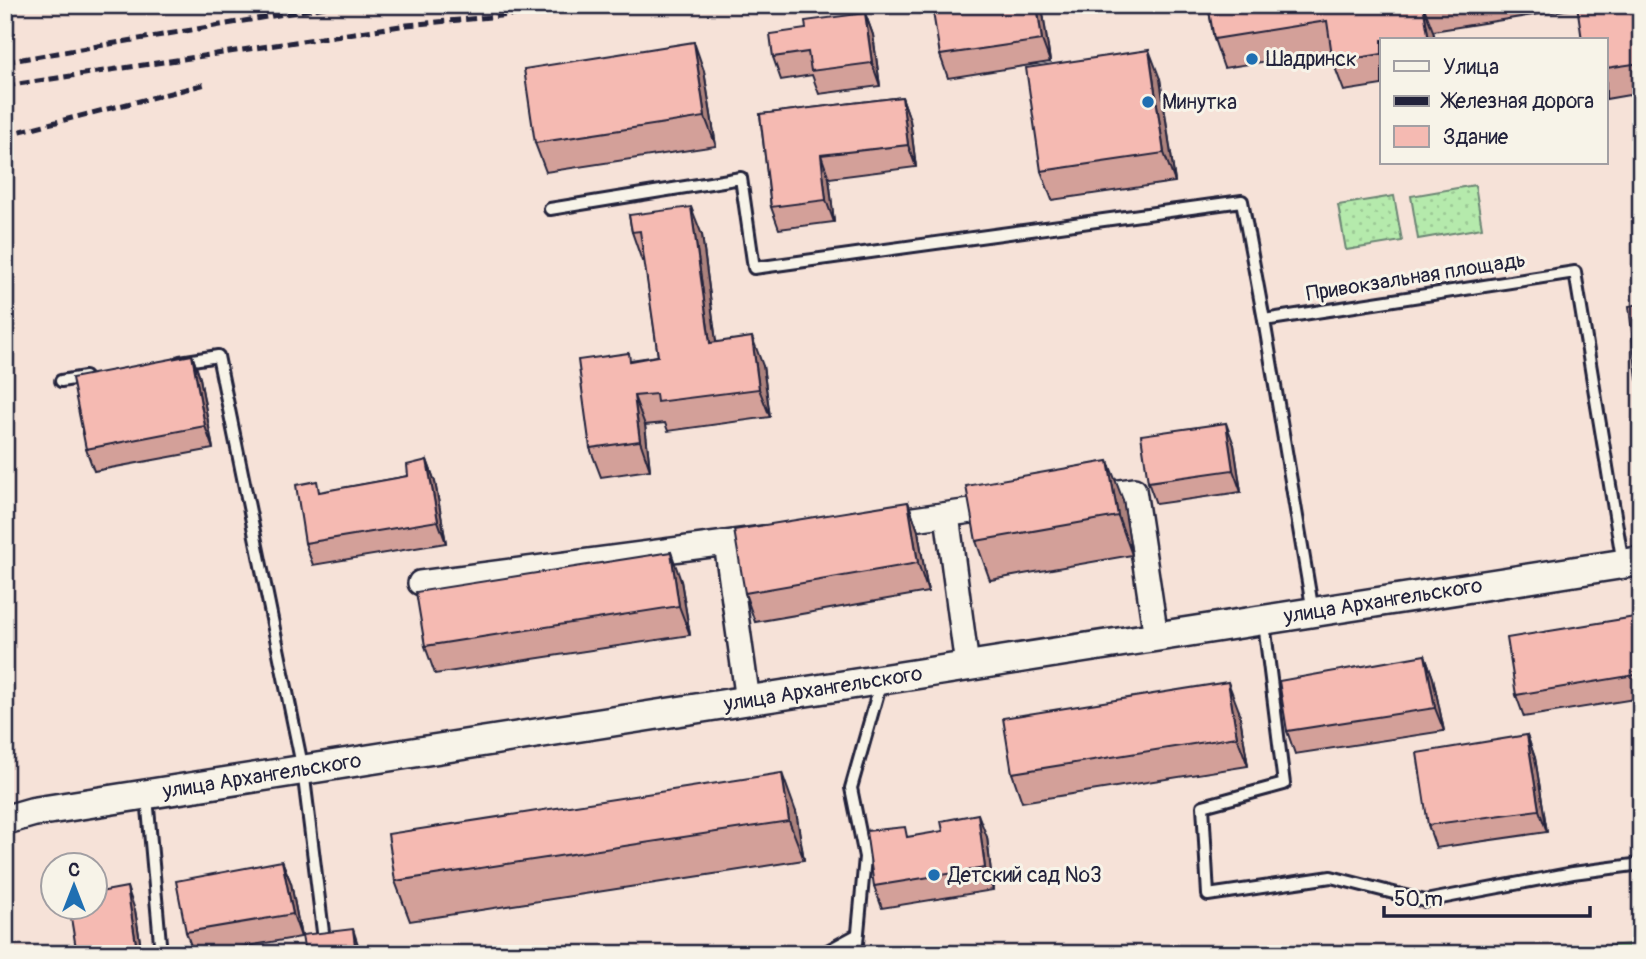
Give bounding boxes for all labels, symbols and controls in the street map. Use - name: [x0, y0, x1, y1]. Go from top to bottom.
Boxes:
- legend: [1380, 38, 1608, 164]
- place label: Шадринск: [1266, 46, 1357, 73]
- marker: Шадринск: [1244, 51, 1260, 67]
- text: Улица: [1443, 54, 1499, 81]
- text: Железная дорога: [1440, 88, 1594, 115]
- place label: Минутка: [1162, 89, 1237, 116]
- marker: Минутка: [1140, 94, 1156, 110]
- text: Здание: [1443, 124, 1509, 151]
- street label: Привокзальная площадь: [1304, 246, 1528, 308]
- street label: улица Архангельского: [1281, 572, 1484, 630]
- street label: улица Архангельского: [721, 660, 924, 718]
- street label: улица Архангельского: [160, 747, 363, 805]
- north arrow: [38, 850, 108, 920]
- text: С: [68, 858, 80, 882]
- place label: Детский сад №3: [947, 862, 1102, 889]
- marker: Детский сад №3: [926, 867, 942, 883]
- scale bar: [1384, 875, 1590, 919]
- text: 50 m: [1394, 886, 1443, 913]

